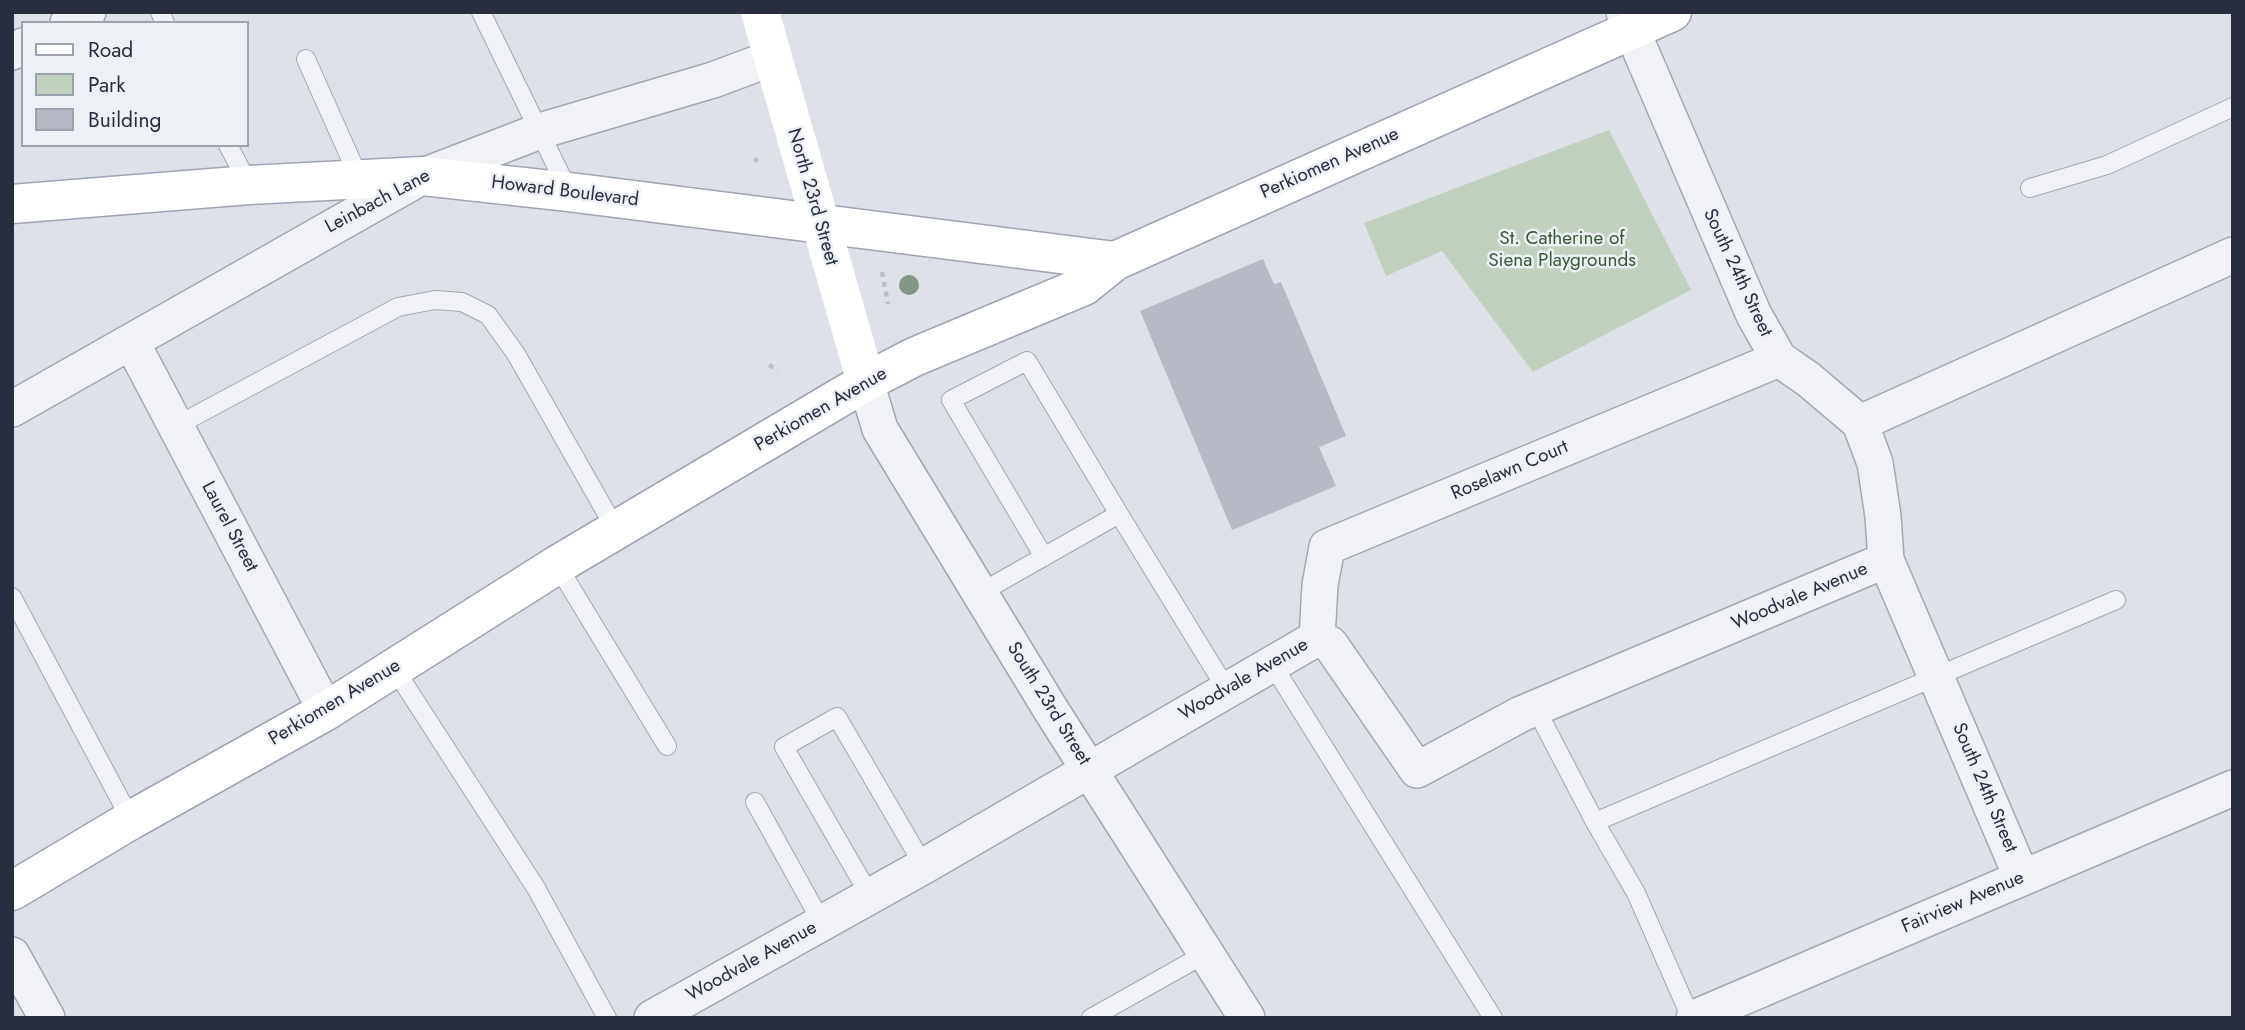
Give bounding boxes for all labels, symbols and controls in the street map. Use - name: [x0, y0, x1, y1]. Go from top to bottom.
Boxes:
- legend: [21, 21, 248, 147]
- text: Road: [88, 35, 133, 65]
- text: Park: [88, 70, 125, 100]
- text: Building: [88, 105, 161, 135]
- street label: Perkiomen Avenue: [1257, 123, 1403, 205]
- street label: North 23rd Street: [782, 126, 842, 268]
- street label: Leinbach Lane: [322, 165, 434, 239]
- street label: Howard Boulevard: [490, 172, 640, 212]
- street label: South 24th Street: [1697, 205, 1777, 341]
- park label: St. Catherine of Siena Playgrounds: [1488, 228, 1636, 272]
- street label: Perkiomen Avenue: [751, 363, 891, 457]
- street label: Roselawn Court: [1448, 436, 1572, 506]
- street label: Laurel Street: [196, 478, 262, 576]
- street label: Woodvale Avenue: [1729, 558, 1871, 636]
- street label: Woodvale Avenue: [1175, 634, 1313, 726]
- street label: South 23rd Street: [1001, 638, 1095, 770]
- street label: Perkiomen Avenue: [265, 655, 405, 751]
- street label: South 24th Street: [1946, 720, 2022, 856]
- street label: Fairview Avenue: [1898, 867, 2028, 939]
- street label: Woodvale Avenue: [683, 917, 821, 1007]

